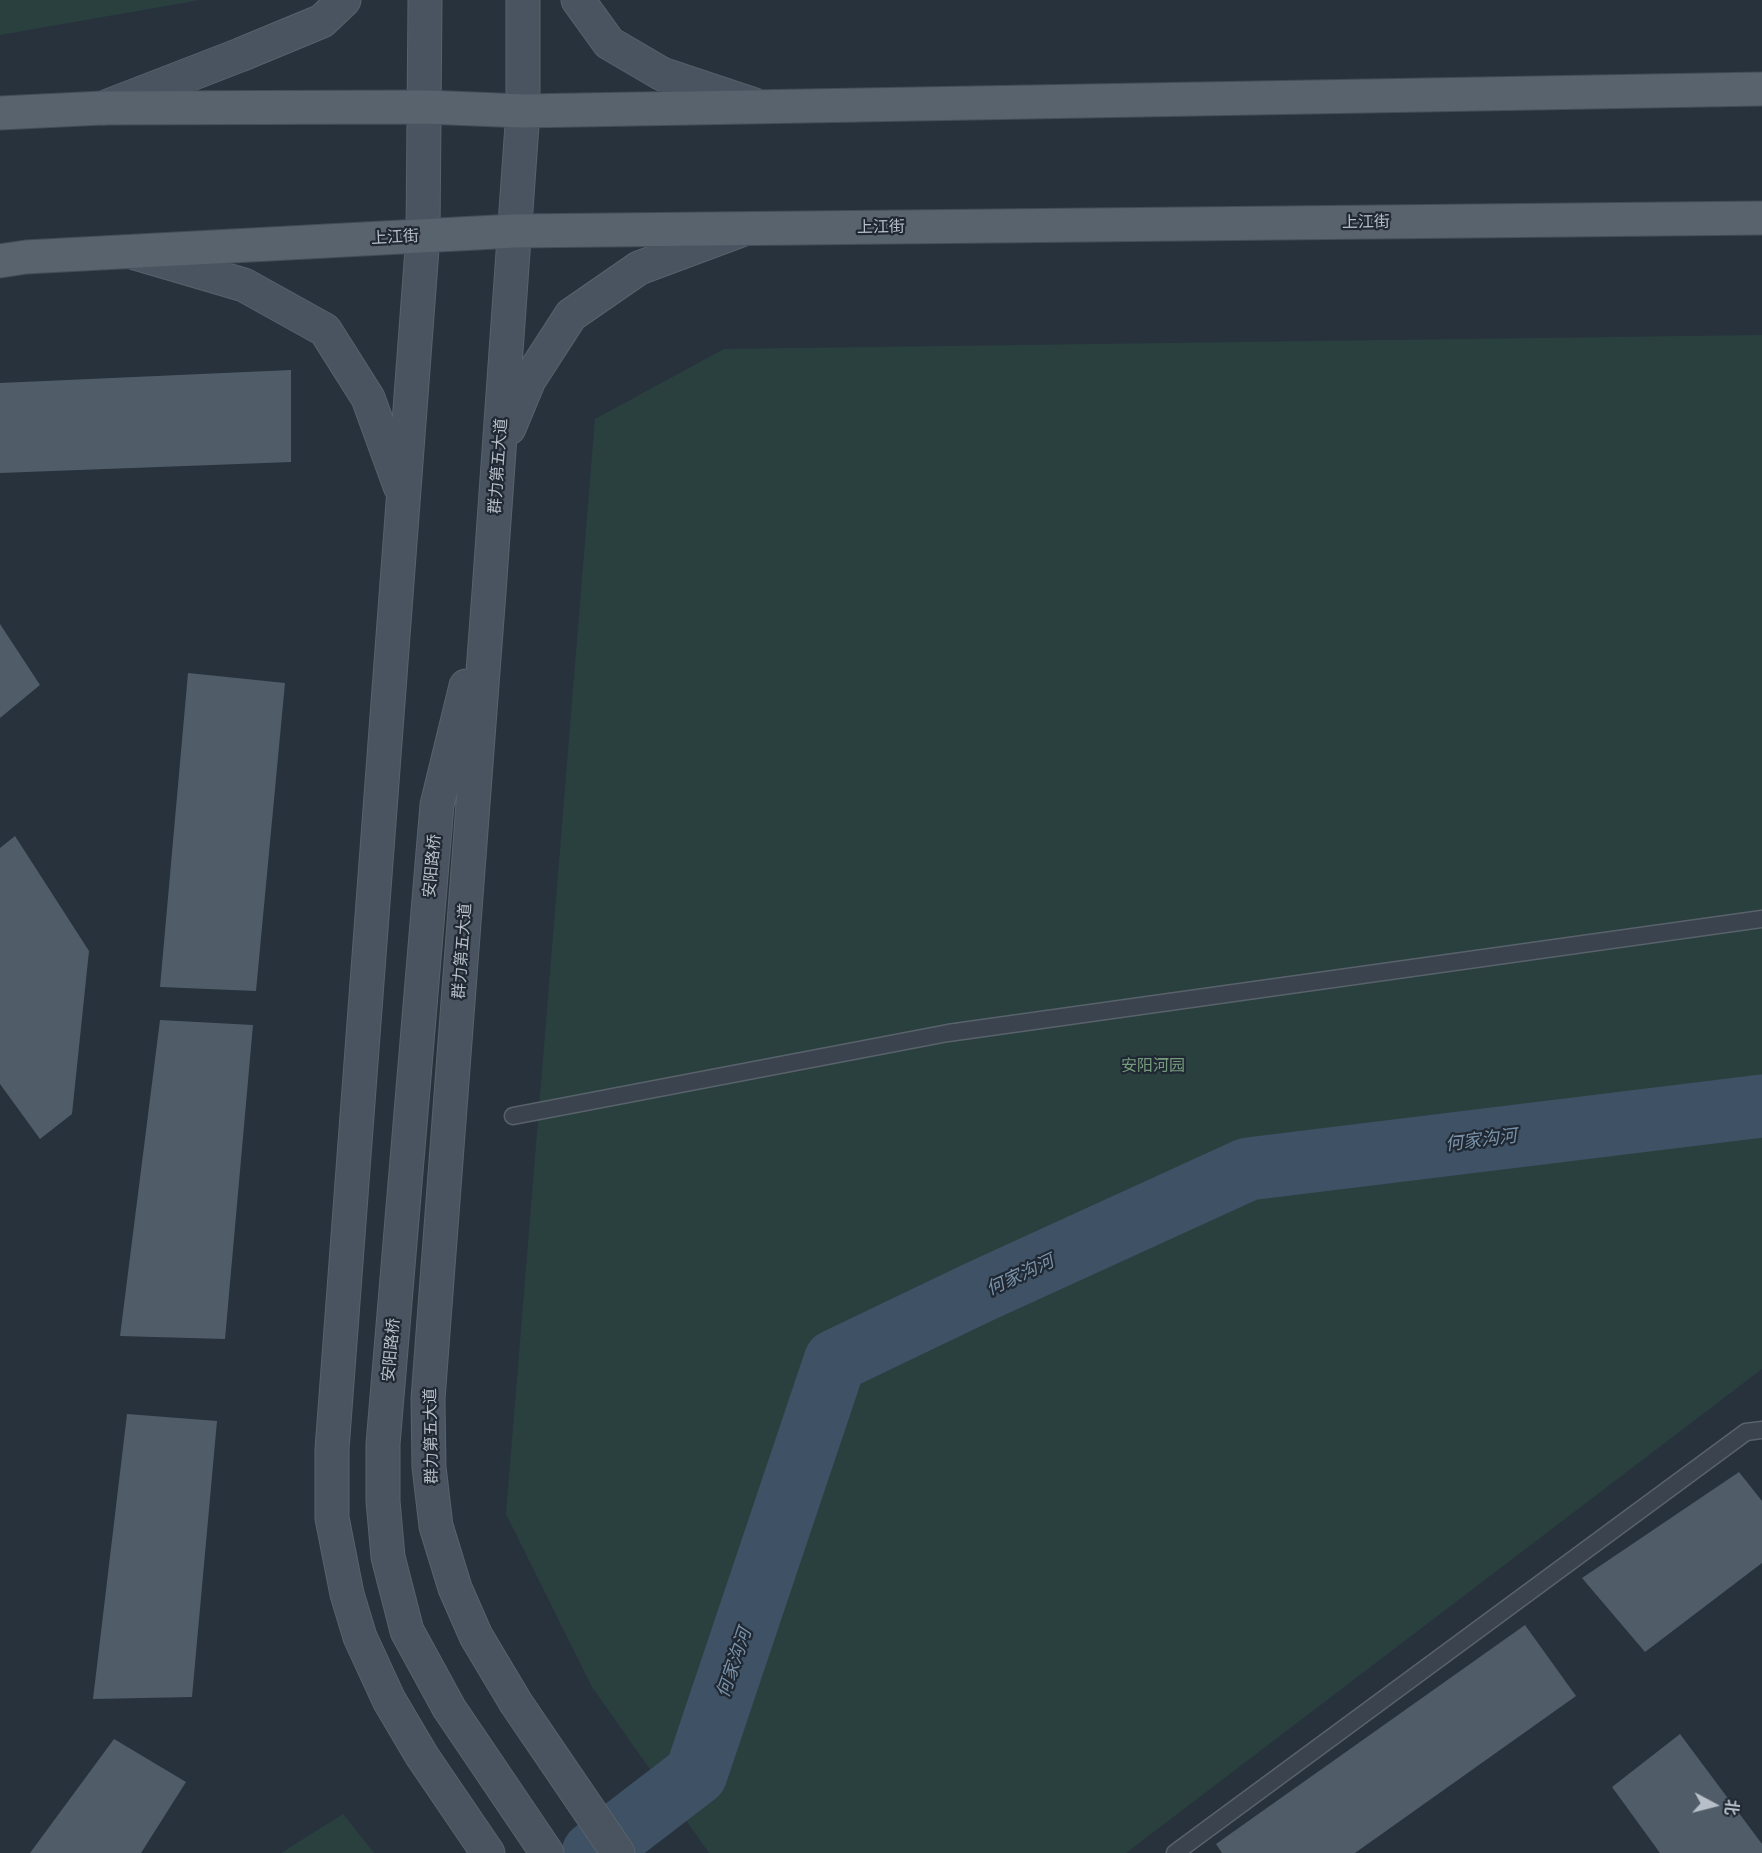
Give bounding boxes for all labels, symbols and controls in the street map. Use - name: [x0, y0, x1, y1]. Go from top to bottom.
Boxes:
- street label: 上江街: [1342, 212, 1390, 232]
- street label: 上江街: [857, 217, 905, 237]
- street label: 上江街: [371, 226, 419, 248]
- street label: 群力第五大道: [485, 417, 511, 515]
- street label: 安阳路桥: [420, 833, 444, 899]
- street label: 群力第五大道: [449, 902, 475, 1000]
- park label: 安阳河园: [1121, 1056, 1185, 1076]
- water label: 何家沟河: [1444, 1125, 1518, 1155]
- water label: 何家沟河: [983, 1250, 1057, 1300]
- street label: 安阳路桥: [379, 1317, 403, 1383]
- street label: 群力第五大道: [421, 1388, 441, 1484]
- water label: 何家沟河: [712, 1625, 756, 1701]
- north arrow: [1684, 1775, 1744, 1835]
- text: 北: [1722, 1798, 1743, 1816]

